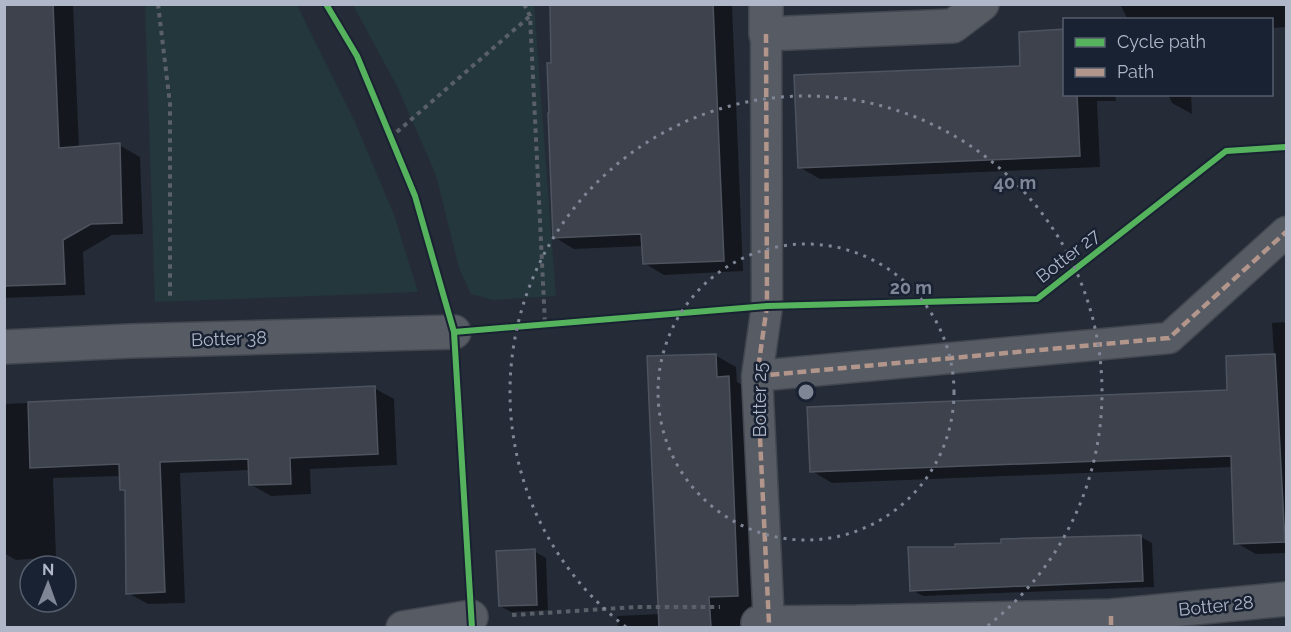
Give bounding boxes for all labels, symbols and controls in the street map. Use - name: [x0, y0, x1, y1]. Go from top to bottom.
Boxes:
- legend: [1063, 18, 1273, 96]
- text: Cycle path: [1117, 31, 1206, 52]
- text: Path: [1117, 61, 1154, 82]
- text: 40 m: [994, 172, 1036, 193]
- street label: Botter 27: [1032, 224, 1104, 287]
- text: 20 m: [890, 277, 932, 298]
- street label: Botter 38: [191, 327, 267, 350]
- street label: Botter 25: [749, 362, 770, 437]
- centre of rings: [796, 382, 816, 402]
- north arrow: [18, 554, 78, 614]
- text: N: [42, 560, 55, 579]
- street label: Botter 28: [1177, 591, 1255, 620]

